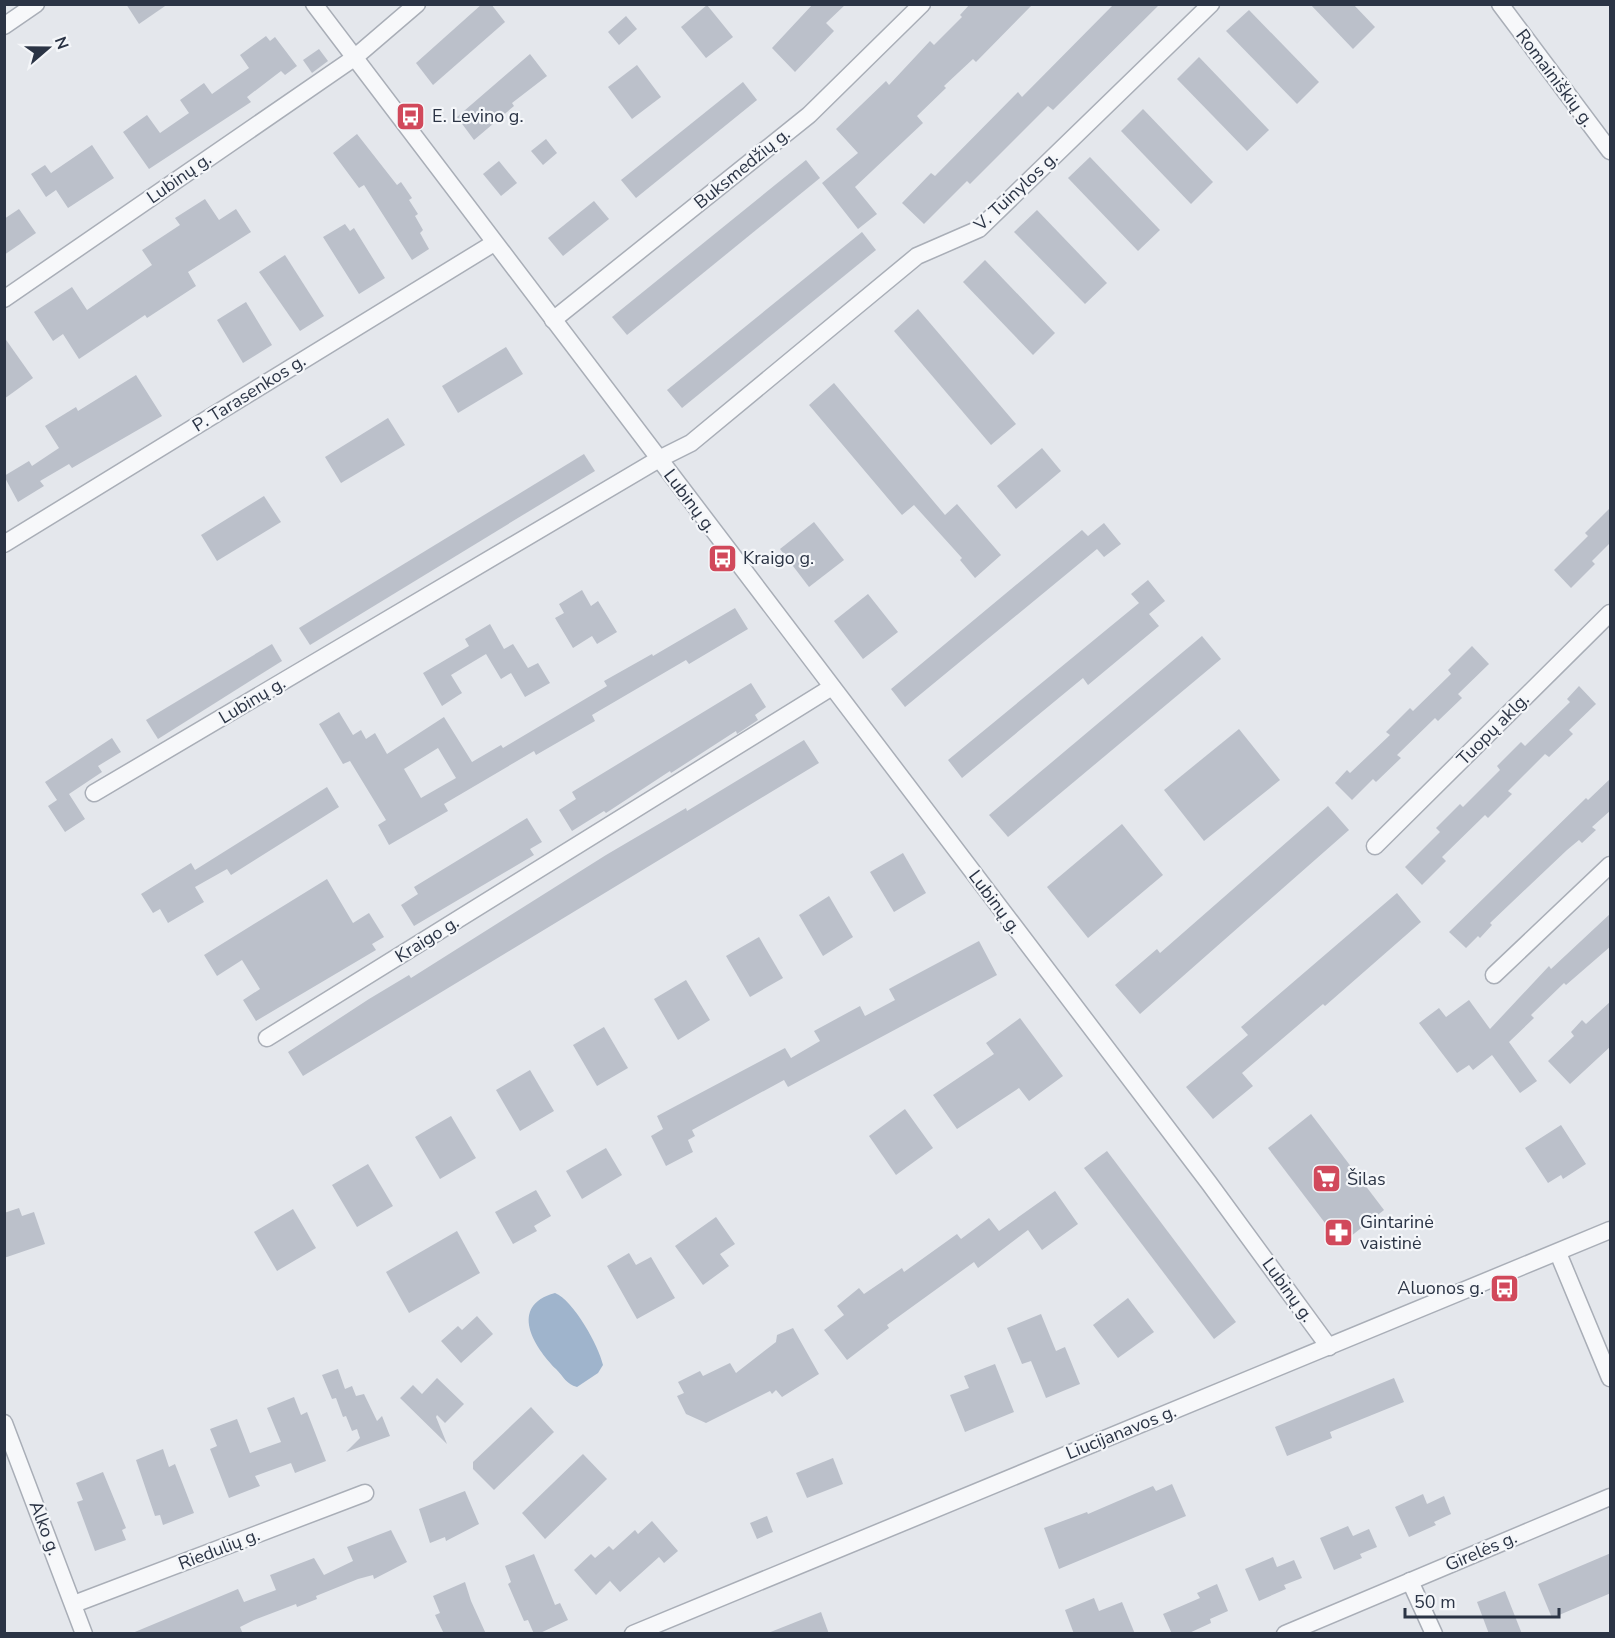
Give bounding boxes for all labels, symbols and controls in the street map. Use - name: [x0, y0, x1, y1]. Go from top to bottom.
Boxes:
- north arrow: [18, 18, 78, 78]
- street label: Romainiškių g.: [1510, 24, 1600, 132]
- text: N: [49, 34, 74, 53]
- bus stop icon: E. Levino g.: [395, 100, 427, 132]
- place label: E. Levino g.: [432, 104, 524, 128]
- street label: Buksmedžių g.: [689, 122, 795, 214]
- street label: V. Tuinylos g.: [968, 146, 1063, 237]
- street label: Lubinų g.: [142, 147, 216, 209]
- street label: P. Tarasenkos g.: [188, 349, 310, 437]
- street label: Lubinų g.: [658, 464, 722, 538]
- bus stop icon: Kraigo g.: [706, 542, 738, 574]
- place label: Kraigo g.: [743, 546, 814, 570]
- street label: Lubinų g.: [214, 671, 290, 729]
- street label: Tuopų aklg.: [1452, 688, 1534, 770]
- street label: Lubinų g.: [963, 865, 1027, 939]
- street label: Kraigo g.: [390, 910, 464, 968]
- supermarket icon: Šilas: [1310, 1163, 1342, 1195]
- place label: Šilas: [1347, 1167, 1386, 1191]
- place label: Gintarinė vaistinė: [1360, 1210, 1434, 1255]
- pharmacy icon: Gintarinė vaistinė: [1323, 1216, 1355, 1248]
- street label: Lubinų g.: [1257, 1253, 1319, 1327]
- bus stop icon: Aluonos g.: [1489, 1272, 1521, 1304]
- place label: Aluonos g.: [1397, 1276, 1484, 1300]
- street label: Liucijanavos g.: [1062, 1399, 1180, 1465]
- street label: Alko g.: [24, 1497, 66, 1559]
- street label: Riedulių g.: [175, 1523, 263, 1575]
- street label: Girelės g.: [1441, 1525, 1521, 1577]
- scale bar: [1405, 1581, 1560, 1619]
- text: 50 m: [1414, 1590, 1456, 1614]

